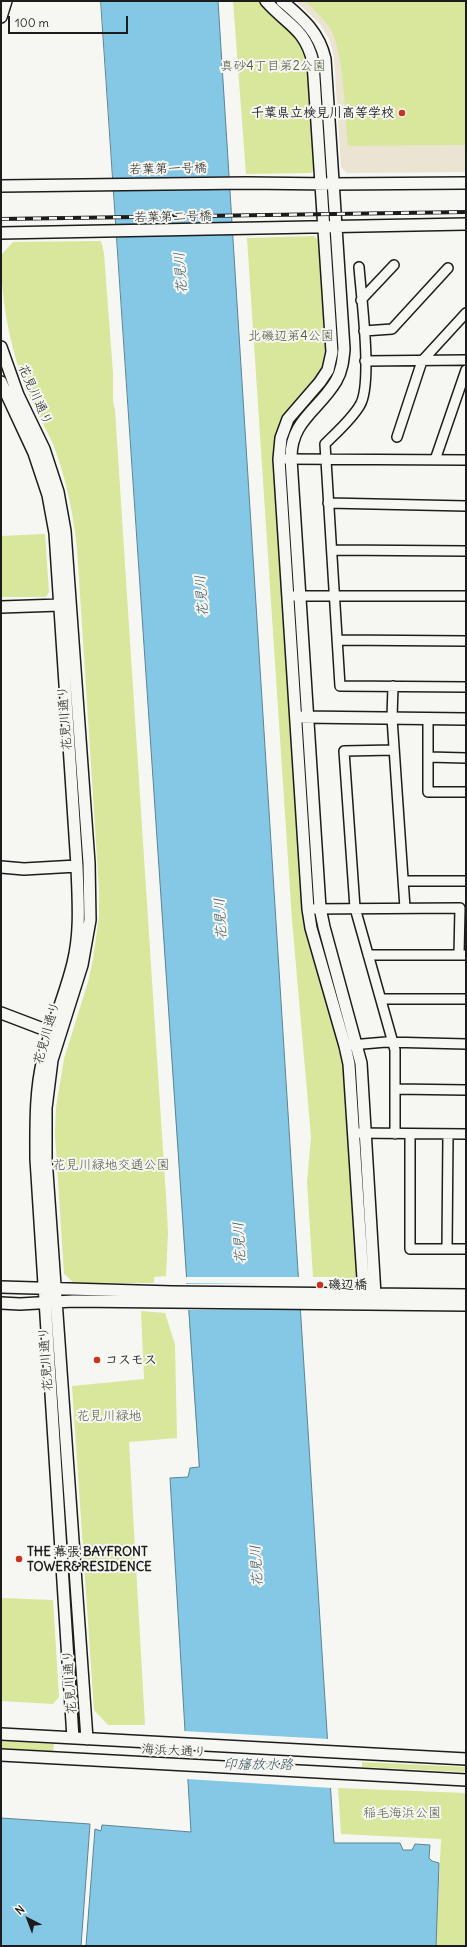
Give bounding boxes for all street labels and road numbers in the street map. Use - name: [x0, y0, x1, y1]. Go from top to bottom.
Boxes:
- street label: 若葉第一号橋: [129, 161, 207, 177]
- street label: 若葉第二号橋: [134, 209, 212, 225]
- street label: 花見川通り: [15, 362, 55, 428]
- street label: 花見川通り: [55, 685, 75, 751]
- street label: 花見川通り: [31, 1000, 63, 1066]
- street label: 花見川通り: [36, 1326, 56, 1392]
- street label: 花見川通り: [60, 1649, 80, 1715]
- street label: 海浜大通り: [141, 1742, 207, 1760]

